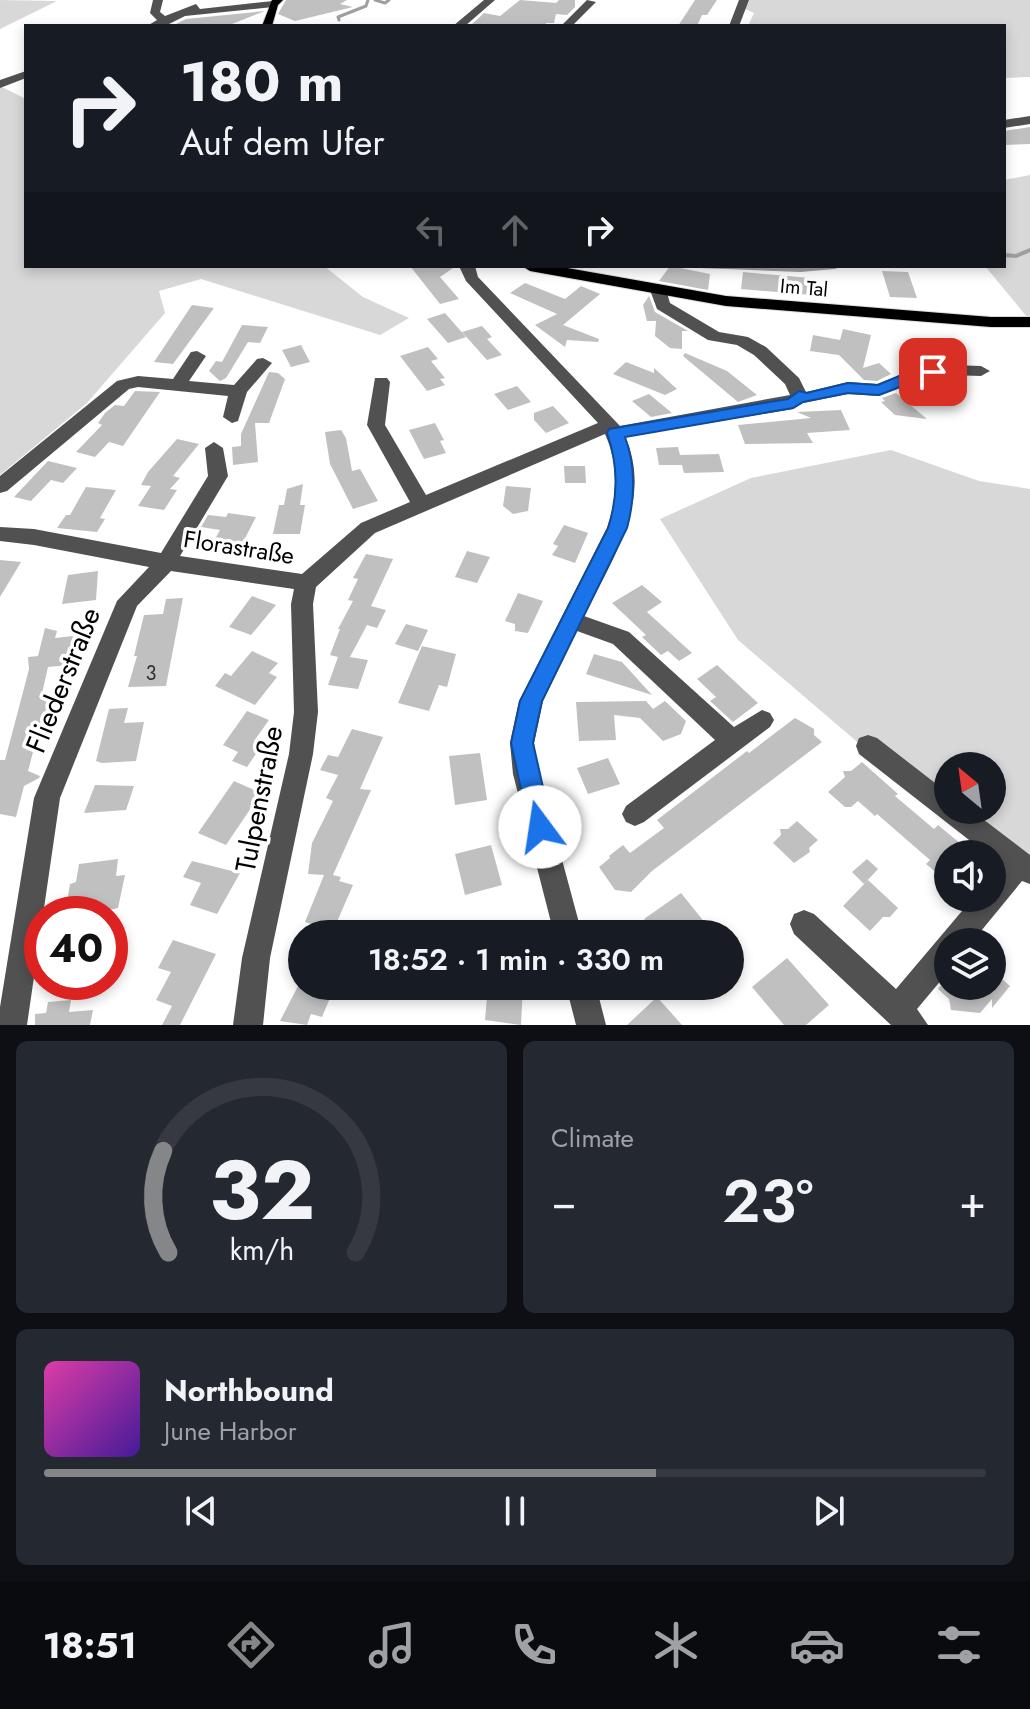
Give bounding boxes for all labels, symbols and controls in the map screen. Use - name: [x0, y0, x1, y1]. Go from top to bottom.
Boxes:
- text: 180 m: [180, 41, 343, 122]
- icon: right: [48, 56, 152, 160]
- text: Auf dem Ufer: [180, 116, 385, 168]
- icon: left: [409, 208, 453, 252]
- icon: ahead: [493, 208, 537, 252]
- icon: right: [577, 208, 621, 252]
- street label: Im Tal: [779, 271, 829, 305]
- pin: [899, 338, 967, 406]
- icon: arrive: [911, 350, 955, 394]
- street label: Florastraße: [181, 521, 297, 573]
- street label: Fliederstraße: [15, 601, 111, 759]
- house number: 3: [146, 659, 157, 688]
- street label: Tulpenstraße: [225, 722, 293, 876]
- north arrow: [934, 752, 1006, 824]
- map controls: [934, 752, 1006, 1000]
- position arrow: [498, 785, 582, 869]
- button: sound: [934, 840, 1006, 912]
- speed limit sign: 40: [24, 896, 128, 1000]
- button: layers: [934, 928, 1006, 1000]
- text: 18:52 · 1 min · 330 m: [368, 938, 664, 981]
- text: Climate: [551, 1119, 634, 1157]
- text: 32: [208, 1130, 315, 1250]
- text: 23°: [722, 1158, 813, 1245]
- text: −: [551, 1170, 577, 1234]
- text: +: [959, 1170, 986, 1234]
- text: km/h: [229, 1229, 294, 1271]
- text: Northbound: [164, 1369, 334, 1412]
- text: June Harbor: [164, 1412, 297, 1450]
- icon: previous: [179, 1489, 223, 1533]
- icon: pause: [493, 1489, 537, 1533]
- icon: next: [807, 1489, 851, 1533]
- icon: directions: [223, 1617, 279, 1673]
- icon: music: [364, 1617, 420, 1673]
- icon: phone: [506, 1617, 562, 1673]
- icon: climate: [648, 1617, 704, 1673]
- icon: car: [789, 1617, 845, 1673]
- icon: filters: [931, 1617, 987, 1673]
- text: 18:51: [43, 1619, 137, 1671]

